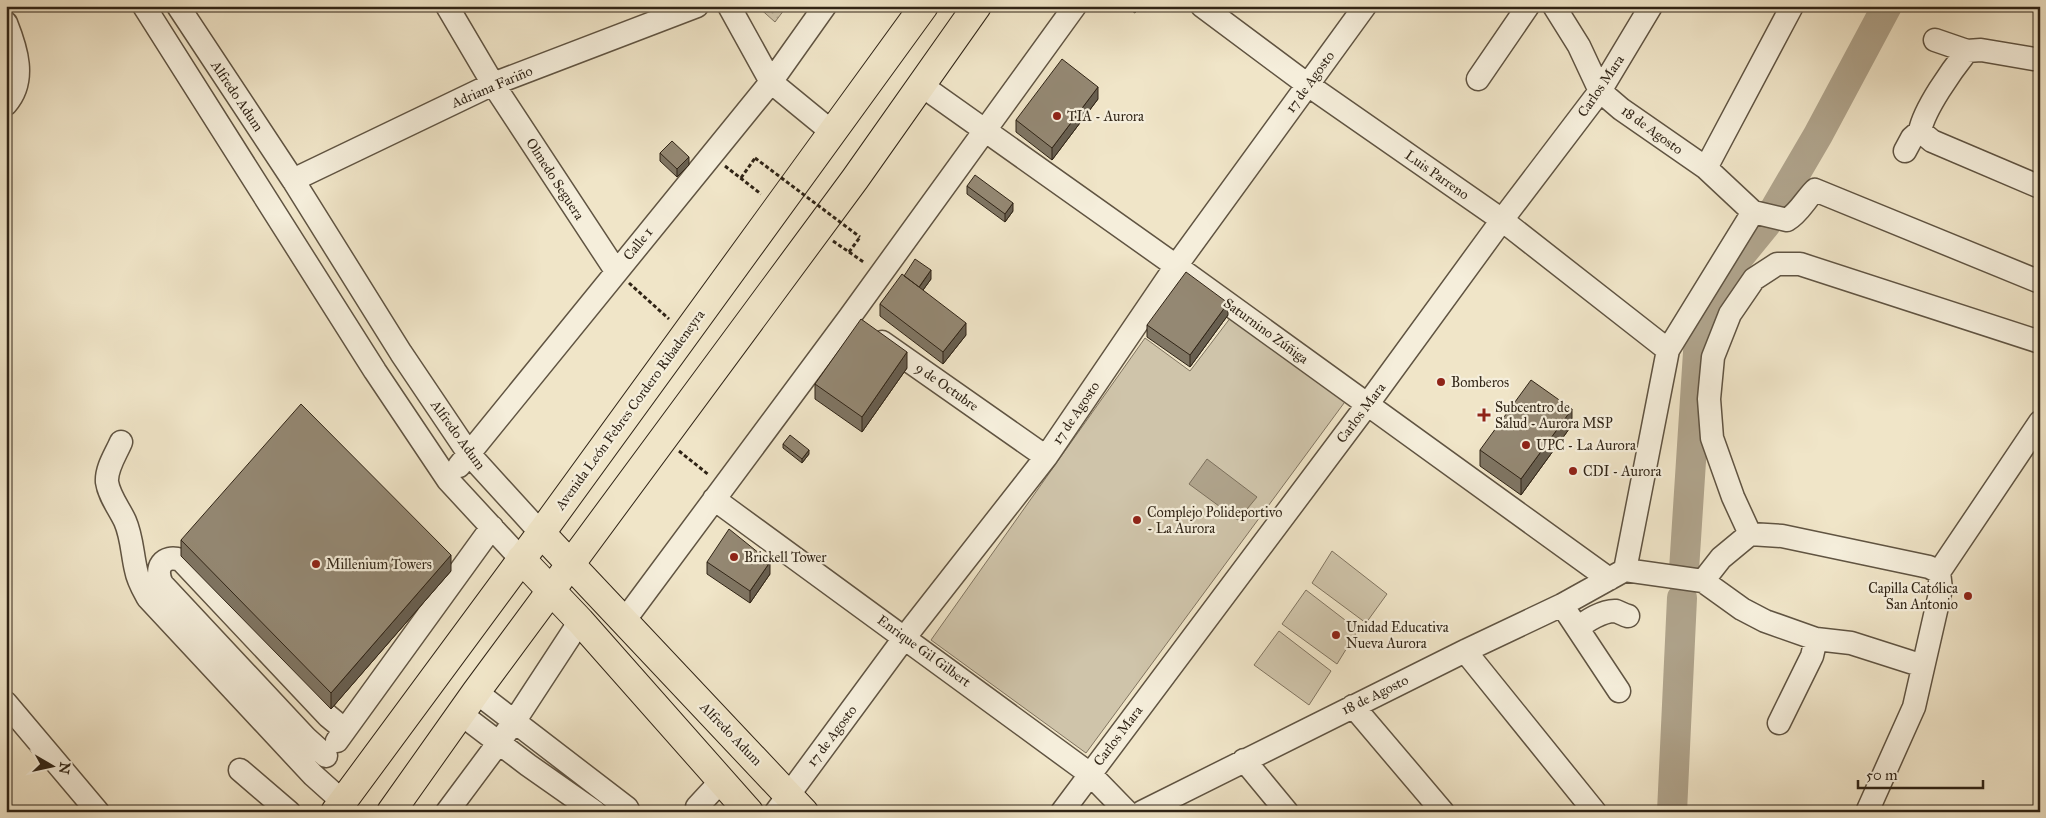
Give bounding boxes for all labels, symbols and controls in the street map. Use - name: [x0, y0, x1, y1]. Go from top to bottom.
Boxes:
- street label: 17 de Agosto: [1282, 48, 1338, 116]
- street label: Carlos Mara: [1574, 52, 1628, 120]
- street label: Alfredo Adum: [207, 57, 267, 135]
- street label: Adriana Fariño: [448, 62, 535, 112]
- street label: 18 de Agosto: [1618, 102, 1686, 158]
- place label: TIA - Aurora: [1067, 108, 1144, 125]
- marker: TIA - Aurora: [1051, 110, 1063, 122]
- street label: Olmedo Seguera: [522, 135, 588, 223]
- street label: Luis Parreno: [1402, 147, 1472, 203]
- street label: Calle 1: [620, 224, 657, 264]
- street label: Saturnino Zúñiga: [1220, 294, 1312, 368]
- street label: Avenida León Febres Cordero Ribadeneyra: [551, 307, 708, 514]
- street label: 9 de Octubre: [912, 359, 982, 415]
- place label: Bomberos: [1451, 374, 1509, 391]
- marker: Bomberos: [1435, 376, 1447, 388]
- street label: 17 de Agosto: [1049, 378, 1103, 448]
- street label: Carlos Mara: [1333, 379, 1389, 447]
- street label: Alfredo Adum: [427, 396, 489, 473]
- place label: Subcentro de Salud - Aurora MSP: [1495, 399, 1613, 432]
- marker: Subcentro de Salud - Aurora MSP: [1477, 408, 1491, 422]
- place label: UPC - La Aurora: [1536, 437, 1636, 454]
- marker: UPC - La Aurora: [1520, 439, 1532, 451]
- place label: CDI - Aurora: [1583, 463, 1661, 480]
- marker: CDI - Aurora: [1567, 465, 1579, 477]
- place label: Complejo Polideportivo - La Aurora: [1147, 504, 1283, 537]
- marker: Complejo Polideportivo - La Aurora: [1131, 514, 1143, 526]
- place label: Brickell Tower: [744, 549, 827, 566]
- marker: Brickell Tower: [728, 551, 740, 563]
- place label: Millenium Towers: [326, 556, 432, 573]
- marker: Millenium Towers: [310, 558, 322, 570]
- place label: Capilla Católica San Antonio: [1868, 580, 1958, 613]
- marker: Capilla Católica San Antonio: [1962, 590, 1974, 602]
- street label: Enrique Gil Gilbert: [873, 611, 974, 691]
- place label: Unidad Educativa Nueva Aurora: [1346, 619, 1449, 652]
- marker: Unidad Educativa Nueva Aurora: [1330, 629, 1342, 641]
- street label: 18 de Agosto: [1339, 672, 1411, 718]
- street label: Alfredo Adum: [696, 698, 766, 769]
- street label: 17 de Agosto: [803, 702, 861, 770]
- street label: Carlos Mara: [1090, 702, 1146, 770]
- north arrow: [28, 740, 78, 790]
- scale bar: [1858, 758, 1984, 790]
- text: N: [55, 761, 74, 775]
- text: 50 m: [1866, 766, 1898, 784]

